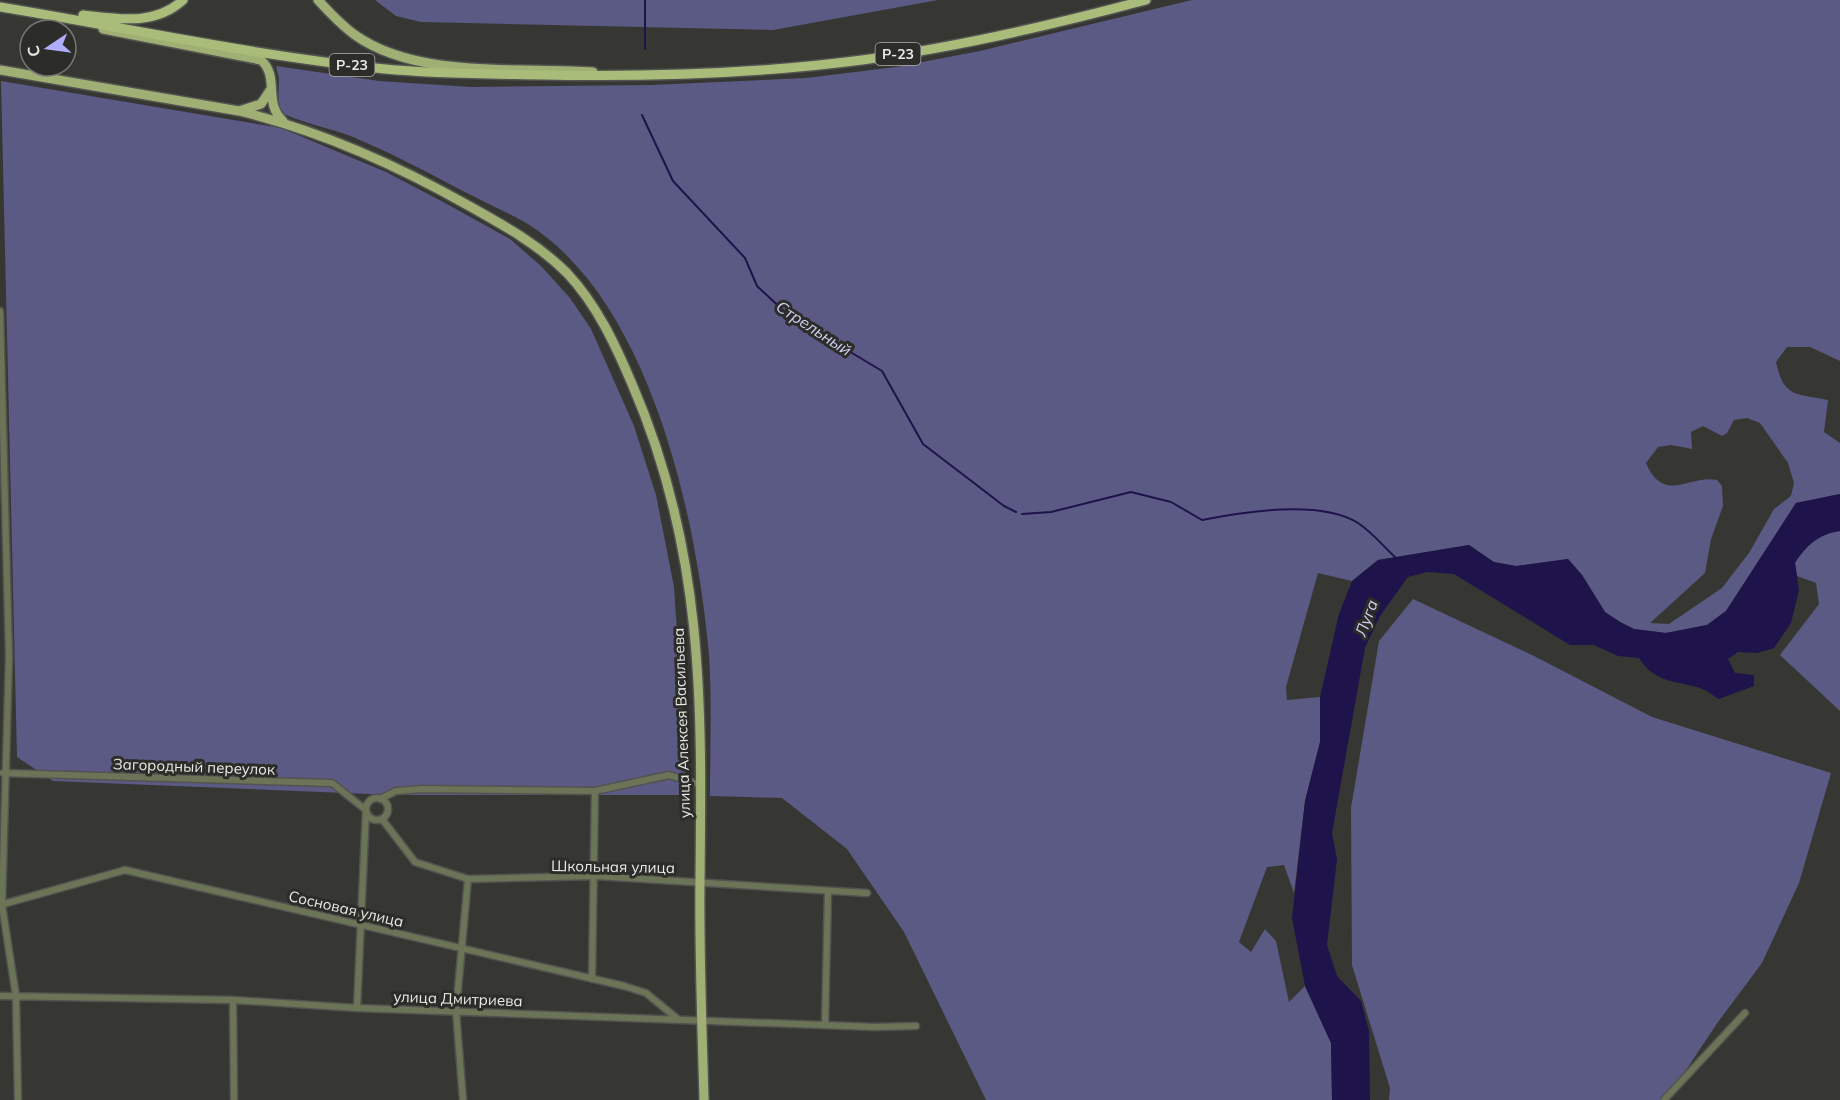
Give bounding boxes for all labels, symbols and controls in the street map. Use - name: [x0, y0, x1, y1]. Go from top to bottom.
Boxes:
- north arrow: [18, 18, 78, 78]
- road number: Р-23: [876, 43, 920, 65]
- text: С: [22, 44, 44, 59]
- road number: Р-23: [330, 54, 374, 76]
- water label: Стрельный: [772, 296, 856, 360]
- water label: Луга: [1350, 597, 1382, 640]
- street label: улица Алексея Васильева: [669, 627, 694, 819]
- street label: Загородный переулок: [113, 754, 276, 779]
- street label: Школьная улица: [551, 856, 675, 877]
- street label: Сосновая улица: [287, 886, 405, 931]
- street label: улица Дмитриева: [393, 987, 523, 1010]

